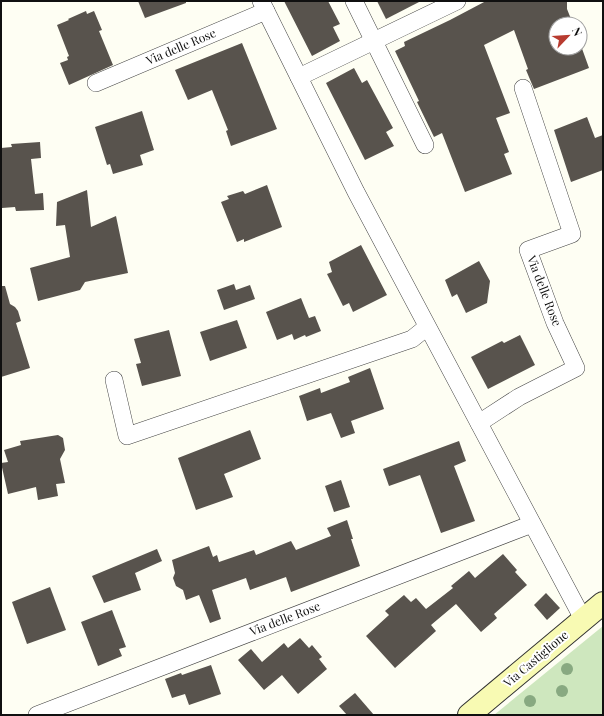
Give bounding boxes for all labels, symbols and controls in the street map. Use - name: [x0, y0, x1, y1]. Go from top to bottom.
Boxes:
- north arrow: [548, 16, 588, 56]
- street label: Via delle Rose: [142, 24, 218, 68]
- text: N: [569, 25, 586, 38]
- street label: Via delle Rose: [524, 252, 566, 328]
- street label: Via delle Rose: [246, 597, 322, 639]
- street label: Via Castiglione: [499, 626, 571, 691]

